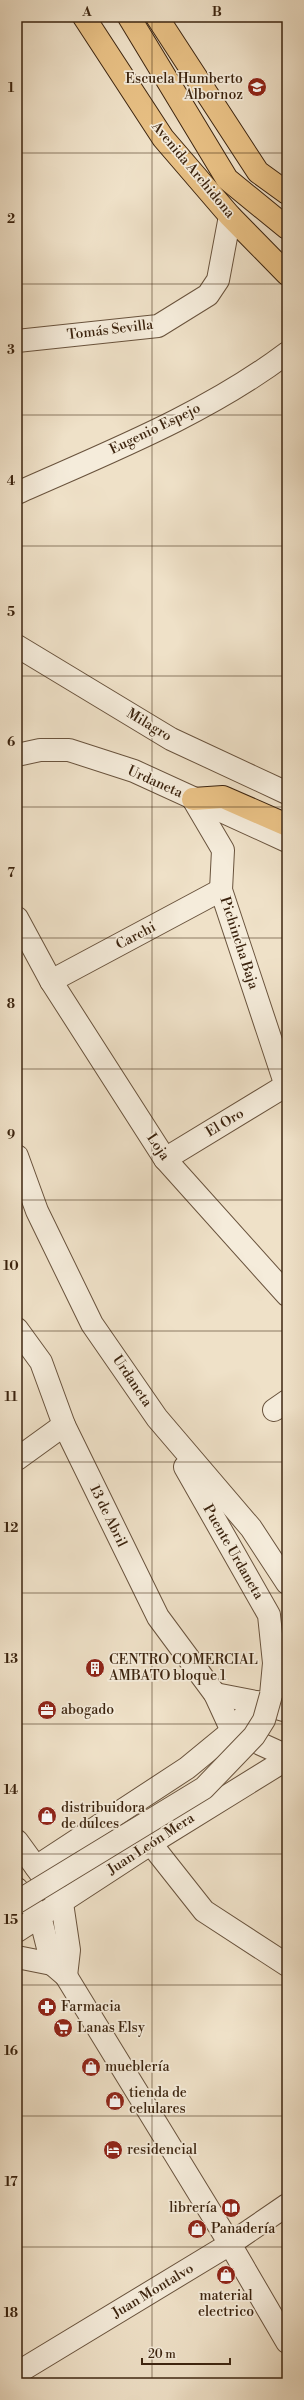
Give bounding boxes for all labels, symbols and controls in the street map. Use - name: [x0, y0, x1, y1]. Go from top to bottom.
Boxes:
- text: A: [81, 4, 92, 20]
- text: B: [212, 4, 222, 20]
- place label: Escuela Humberto Albornoz: [125, 70, 243, 104]
- school or university icon: Escuela Humberto Albornoz: [246, 76, 268, 98]
- text: 1: [8, 80, 15, 96]
- street label: Avenida Archidona: [147, 117, 239, 223]
- text: 2: [7, 211, 15, 227]
- street label: Tomás Sevilla: [66, 316, 155, 344]
- text: 3: [7, 342, 15, 358]
- street label: Eugenio Espejo: [107, 399, 204, 459]
- text: 4: [7, 473, 16, 489]
- text: 5: [7, 604, 15, 620]
- street label: Milagro: [123, 705, 175, 746]
- text: 6: [7, 734, 15, 750]
- street label: Urdaneta: [125, 762, 186, 803]
- text: 7: [7, 865, 15, 881]
- street label: Pichincha Baja: [216, 894, 263, 992]
- street label: Carchi: [113, 918, 159, 954]
- text: 8: [7, 996, 15, 1012]
- street label: El Oro: [203, 1105, 247, 1141]
- text: 9: [7, 1127, 15, 1143]
- street label: Loja: [142, 1130, 174, 1165]
- text: 10: [3, 1258, 19, 1274]
- street label: Urdaneta: [108, 1352, 156, 1411]
- text: 11: [5, 1389, 18, 1405]
- street label: 13 de Abril: [85, 1482, 131, 1550]
- street label: Puente Urdaneta: [199, 1501, 268, 1603]
- text: 12: [4, 1520, 18, 1536]
- text: 13: [4, 1651, 18, 1667]
- place label: CENTRO COMERCIAL AMBATO bloque 1: [108, 1651, 258, 1685]
- building icon: CENTRO COMERCIAL AMBATO bloque 1: [84, 1657, 106, 1679]
- office icon: abogado: [36, 1699, 58, 1721]
- place label: abogado: [61, 1701, 114, 1719]
- text: 14: [4, 1782, 18, 1798]
- place label: distribuidora de dulces: [61, 1799, 146, 1833]
- shop icon: distribuidora de dulces: [36, 1805, 58, 1827]
- street label: Juan León Mera: [103, 1809, 199, 1879]
- text: 15: [4, 1912, 18, 1928]
- pharmacy icon: Farmacia: [36, 1996, 58, 2018]
- place label: Farmacia: [61, 1998, 122, 2016]
- supermarket icon: Lanas Elsy: [52, 2017, 74, 2039]
- place label: Lanas Elsy: [77, 2019, 145, 2037]
- text: 16: [4, 2043, 18, 2059]
- shop icon: mueblería: [80, 2056, 102, 2078]
- place label: mueblería: [105, 2058, 170, 2076]
- place label: tienda de celulares: [129, 2084, 187, 2118]
- shop icon: tienda de celulares: [104, 2090, 126, 2112]
- hotel icon: residencial: [102, 2139, 124, 2161]
- place label: residencial: [127, 2141, 197, 2159]
- text: 17: [4, 2174, 18, 2190]
- library icon: librería: [220, 2197, 242, 2219]
- place label: librería: [169, 2199, 218, 2217]
- shop icon: Panadería: [186, 2218, 208, 2240]
- place label: Panadería: [211, 2220, 276, 2238]
- street label: Juan Montalvo: [108, 2260, 197, 2323]
- shop icon: material electrico: [215, 2264, 237, 2286]
- place label: material electrico: [198, 2287, 254, 2321]
- text: 18: [4, 2305, 18, 2321]
- scale bar: [142, 2340, 230, 2366]
- text: 20 m: [148, 2347, 176, 2362]

